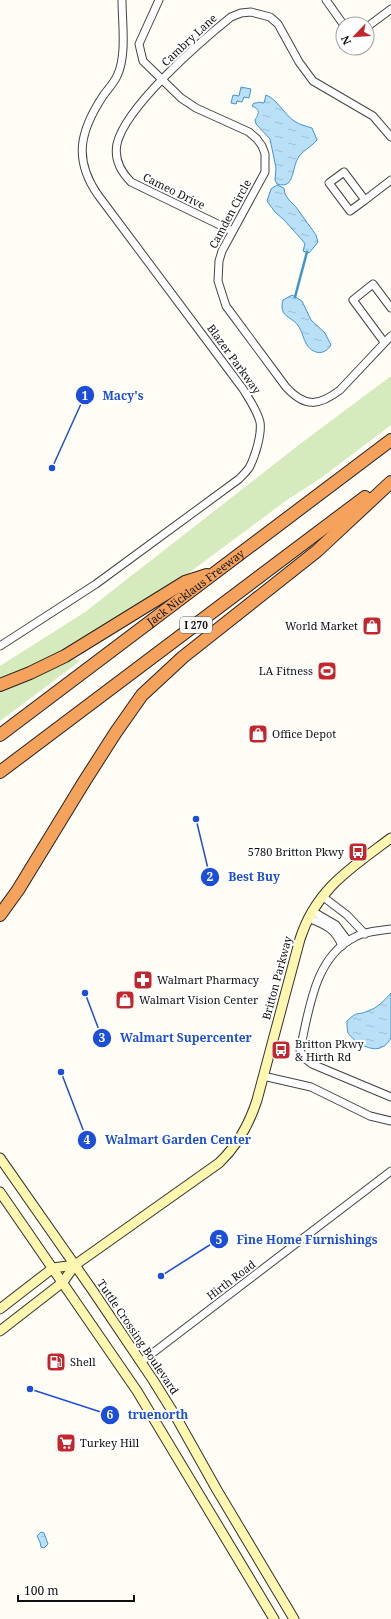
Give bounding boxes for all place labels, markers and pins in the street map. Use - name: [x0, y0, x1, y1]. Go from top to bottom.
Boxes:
- callout: Macy's: [75, 383, 152, 407]
- shop icon: World Market: [361, 615, 383, 637]
- place label: World Market: [285, 618, 358, 633]
- sports icon: LA Fitness: [316, 660, 338, 682]
- place label: LA Fitness: [259, 663, 313, 678]
- shop icon: Office Depot: [247, 723, 269, 745]
- place label: Office Depot: [272, 726, 336, 741]
- bus stop icon: 5780 Britton Pkwy: [347, 841, 369, 863]
- place label: 5780 Britton Pkwy: [248, 844, 345, 859]
- callout: Best Buy: [200, 865, 288, 889]
- pharmacy icon: Walmart Pharmacy: [132, 969, 154, 991]
- place label: Walmart Pharmacy: [157, 972, 260, 987]
- shop icon: Walmart Vision Center: [114, 989, 136, 1011]
- place label: Walmart Vision Center: [139, 992, 259, 1007]
- callout: Walmart Supercenter: [92, 1026, 260, 1050]
- place label: Britton Pkwy & Hirth Rd: [295, 1036, 365, 1064]
- bus stop icon: Britton Pkwy & Hirth Rd: [270, 1039, 292, 1061]
- callout: Walmart Garden Center: [77, 1128, 259, 1152]
- callout: Fine Home Furnishings: [209, 1227, 386, 1251]
- fuel station icon: Shell: [45, 1351, 67, 1373]
- place label: Shell: [70, 1354, 96, 1369]
- callout: truenorth: [100, 1403, 197, 1427]
- supermarket icon: Turkey Hill: [55, 1432, 77, 1454]
- place label: Turkey Hill: [80, 1435, 140, 1450]

